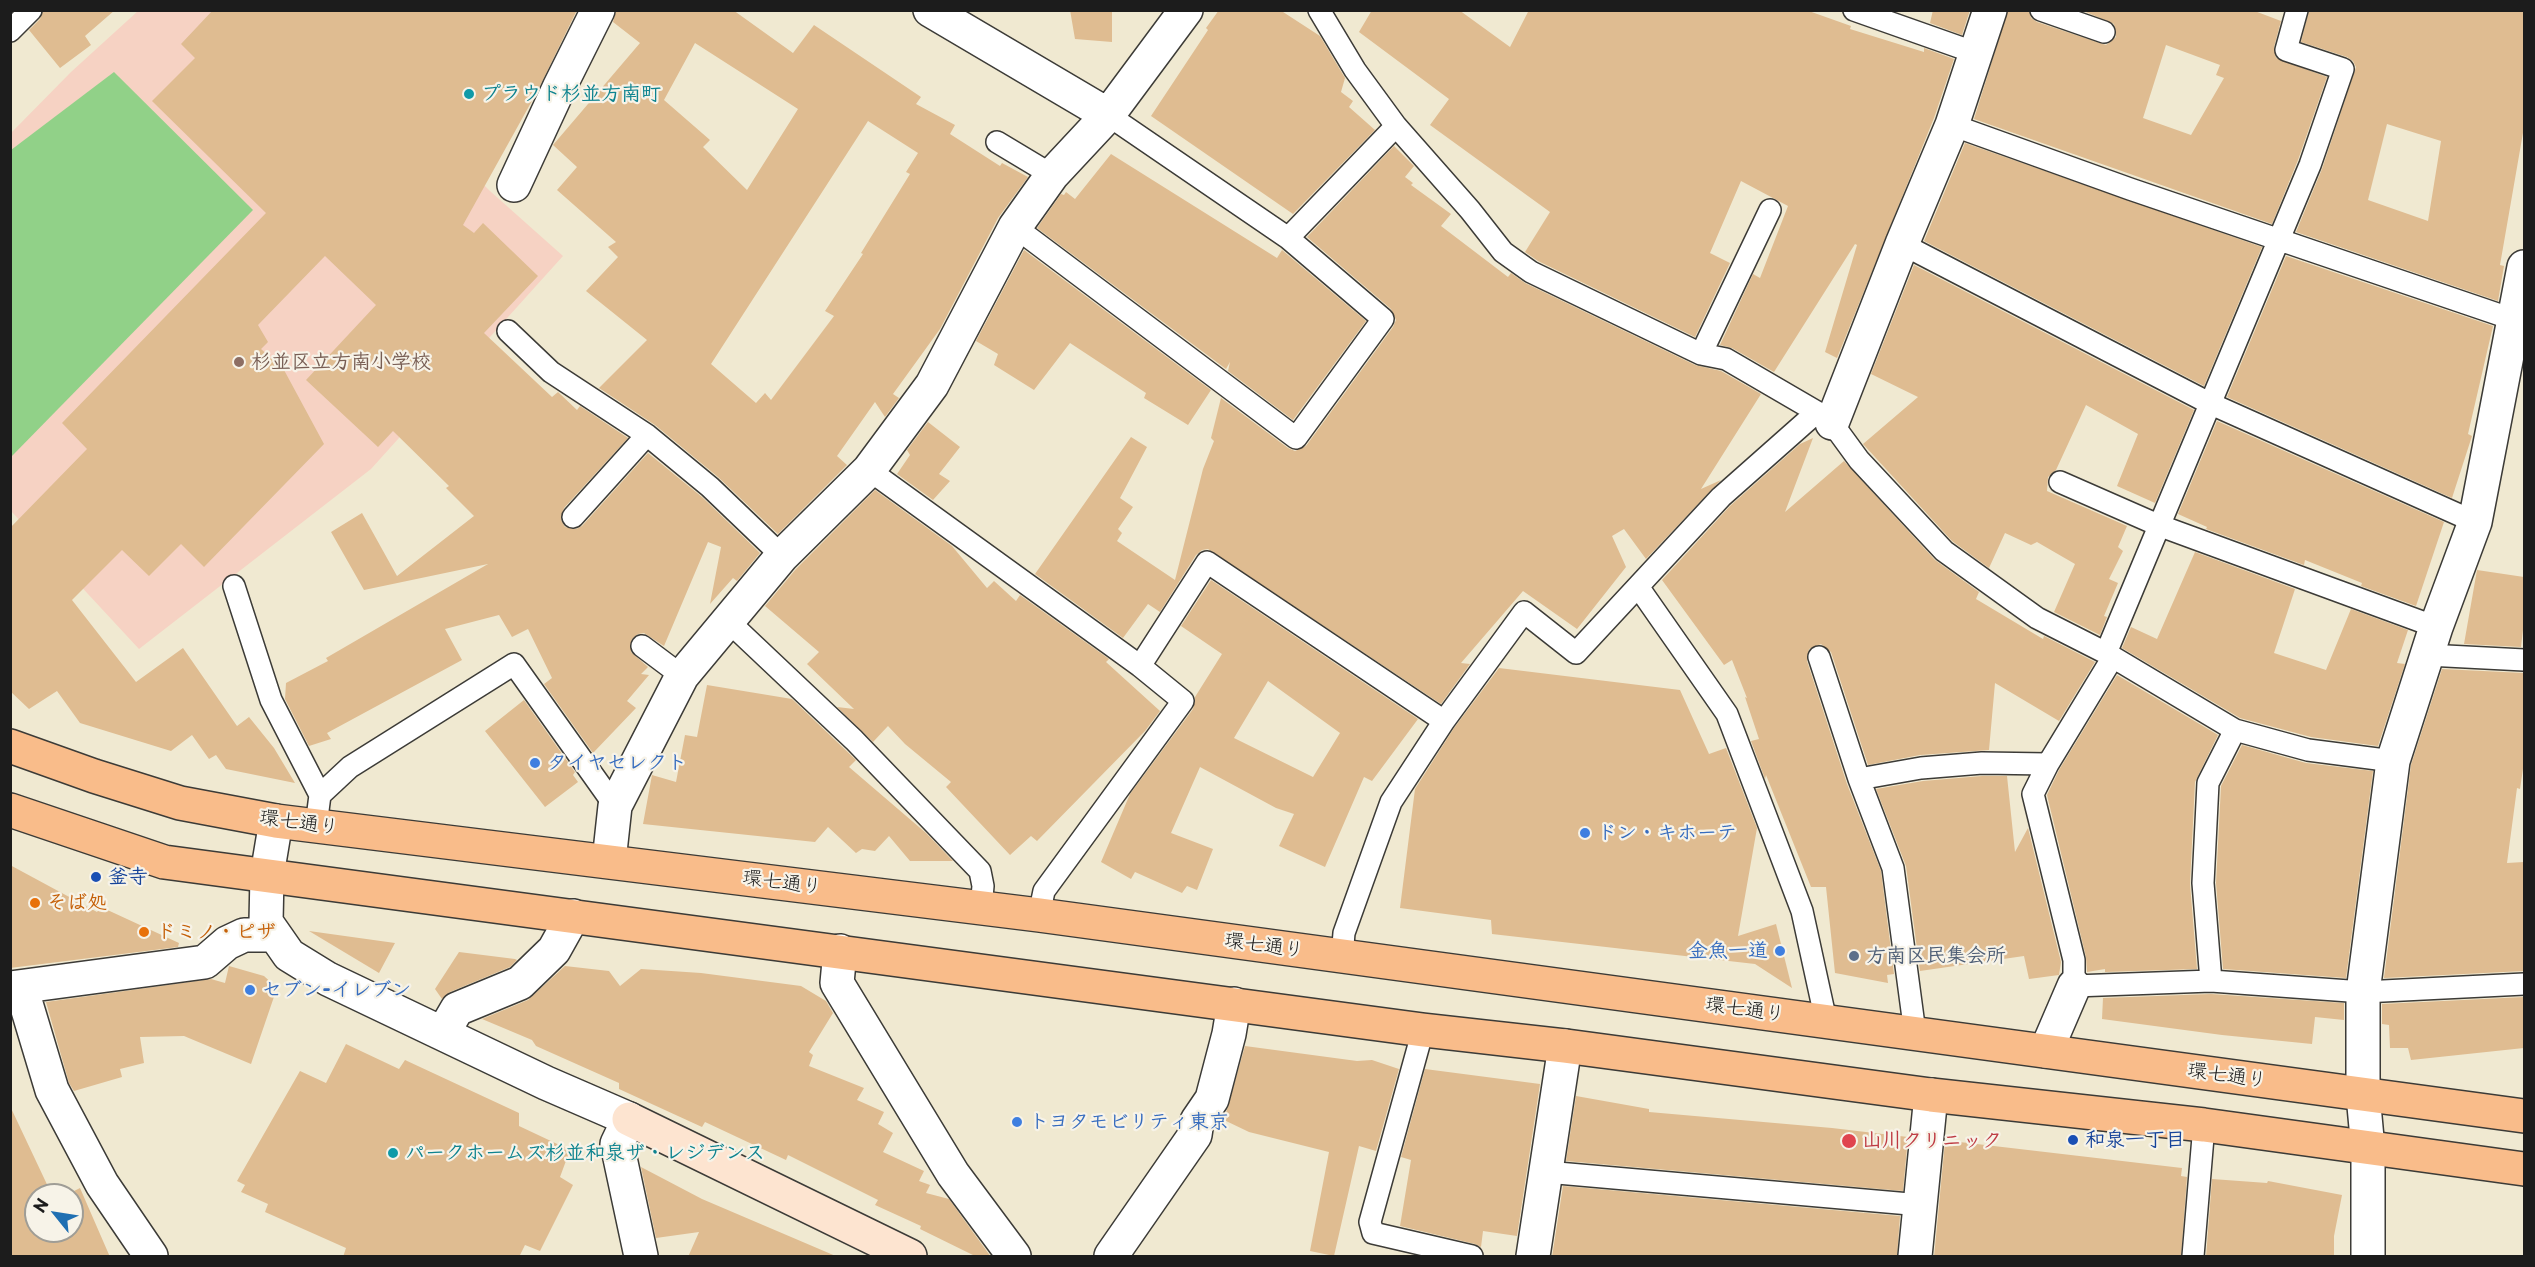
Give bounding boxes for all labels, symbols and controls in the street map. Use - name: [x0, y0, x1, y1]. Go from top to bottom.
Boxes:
- place label: プラウド杉並方南町: [481, 82, 661, 106]
- marker: プラウド杉並方南町: [462, 87, 476, 101]
- place label: 杉並区立方南小学校: [251, 350, 431, 374]
- marker: 杉並区立方南小学校: [232, 355, 246, 369]
- place label: タイヤセレクト: [547, 751, 687, 775]
- marker: タイヤセレクト: [528, 756, 542, 770]
- street label: 環七通り: [258, 806, 340, 840]
- place label: ドン・キホーテ: [1597, 821, 1737, 845]
- marker: ドン・キホーテ: [1578, 826, 1592, 840]
- place label: 釜寺: [108, 865, 148, 889]
- street label: 環七通り: [741, 866, 823, 900]
- marker: 釜寺: [89, 870, 103, 884]
- place label: そば処: [47, 891, 107, 915]
- marker: そば処: [28, 896, 42, 910]
- place label: ドミノ・ピザ: [156, 920, 276, 944]
- marker: ドミノ・ピザ: [137, 925, 151, 939]
- street label: 環七通り: [1223, 929, 1305, 963]
- place label: 金魚一道: [1688, 939, 1768, 963]
- marker: 金魚一道: [1773, 944, 1787, 958]
- place label: 方南区民集会所: [1866, 944, 2006, 968]
- marker: 方南区民集会所: [1847, 949, 1861, 963]
- place label: セブン-イレブン: [262, 978, 411, 1002]
- marker: セブン-イレブン: [243, 983, 257, 997]
- street label: 環七通り: [1704, 993, 1786, 1027]
- street label: 環七通り: [2186, 1059, 2268, 1093]
- place label: トヨタモビリティ東京: [1029, 1110, 1229, 1134]
- marker: トヨタモビリティ東京: [1010, 1115, 1024, 1129]
- place label: 和泉一丁目: [2085, 1128, 2185, 1152]
- place label: 山川クリニック: [1862, 1129, 2002, 1153]
- marker: 山川クリニック: [1840, 1132, 1858, 1150]
- marker: 和泉一丁目: [2066, 1133, 2080, 1147]
- place label: パークホームズ杉並和泉ザ・レジデンス: [405, 1141, 765, 1165]
- marker: パークホームズ杉並和泉ザ・レジデンス: [386, 1146, 400, 1160]
- north arrow: [24, 1183, 84, 1243]
- text: N: [27, 1194, 54, 1216]

